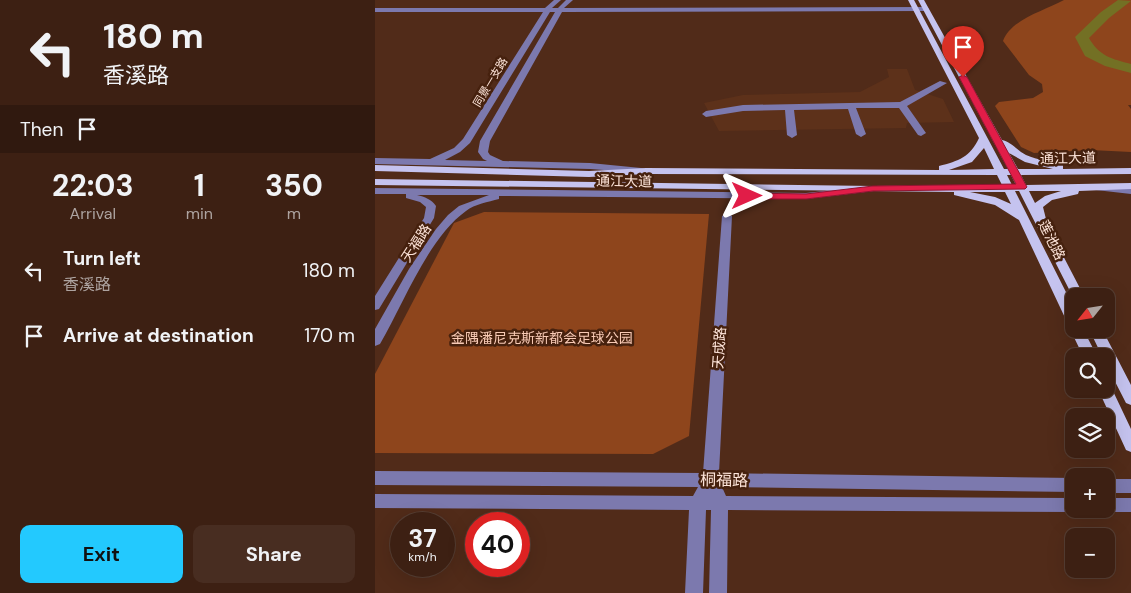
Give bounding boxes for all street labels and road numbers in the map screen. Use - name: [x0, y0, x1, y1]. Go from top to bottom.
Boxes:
- street label: 同景一支路: [470, 55, 510, 109]
- street label: 通江大道: [1040, 149, 1096, 167]
- street label: 通江大道: [596, 172, 652, 190]
- street label: 莲池路: [1035, 217, 1069, 263]
- street label: 天福路: [397, 220, 435, 266]
- street label: 天成路: [709, 326, 729, 370]
- street label: 桐福路: [700, 469, 748, 491]

